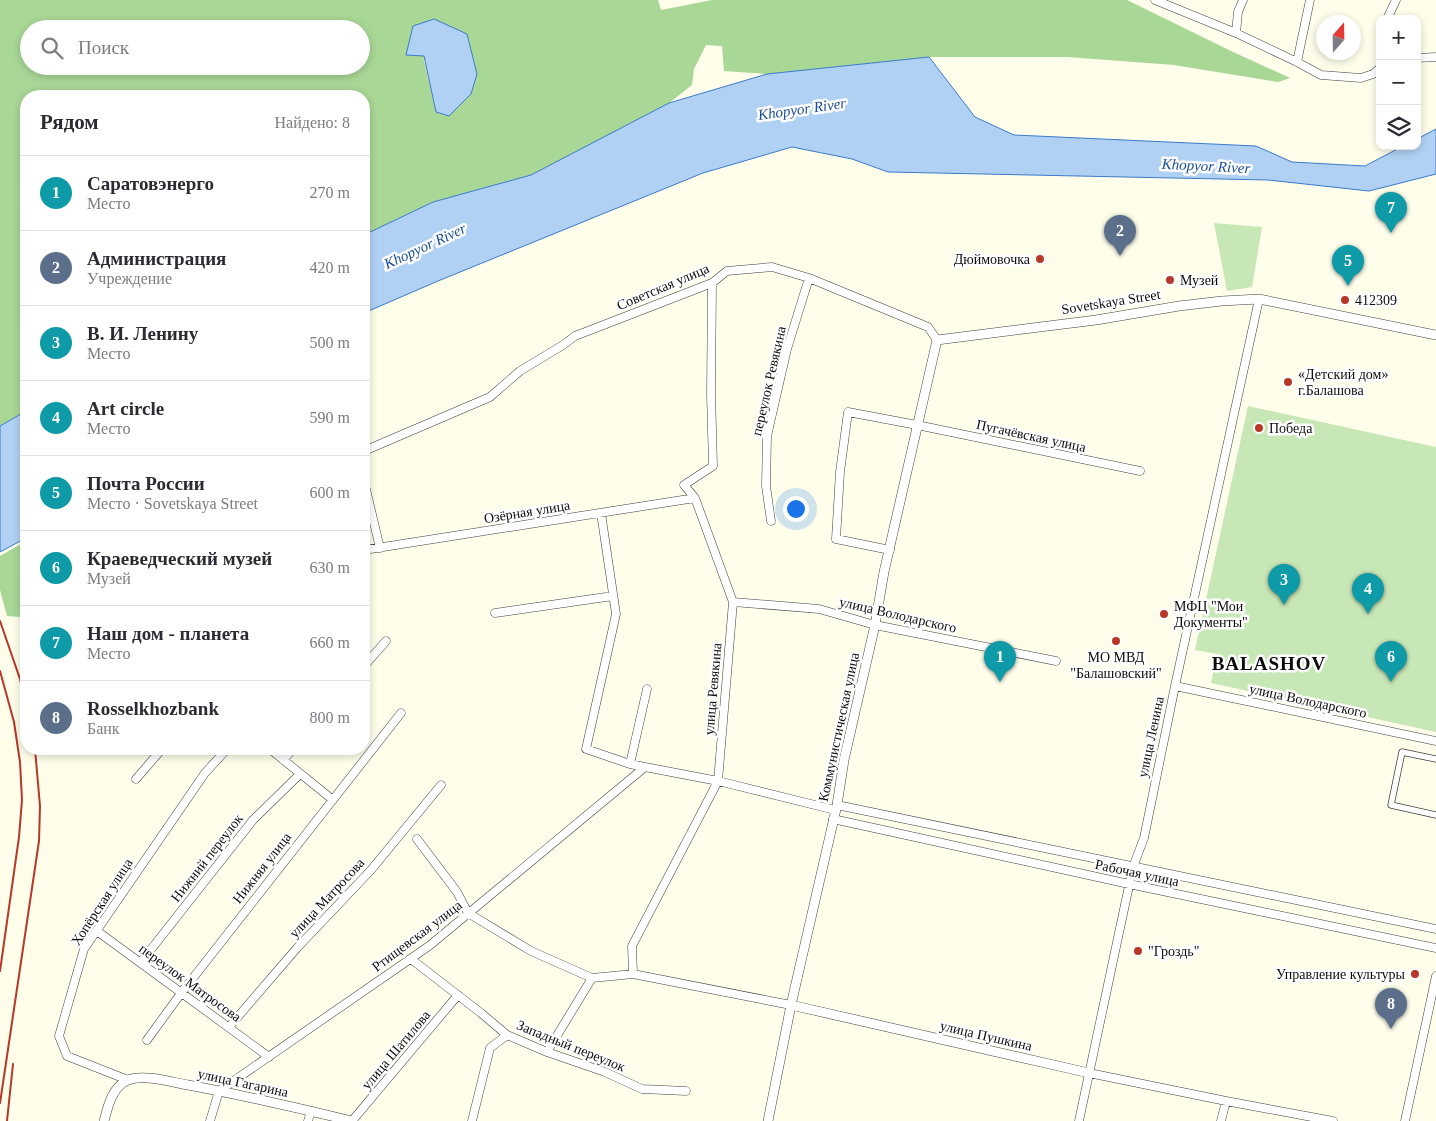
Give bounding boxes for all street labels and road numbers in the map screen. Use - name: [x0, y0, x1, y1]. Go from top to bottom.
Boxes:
- street label: Советская улица: [615, 260, 712, 313]
- street label: Sovetskaya Street: [1060, 287, 1162, 317]
- street label: переулок Ревякина: [749, 324, 789, 437]
- street label: Пугачёвская улица: [975, 417, 1088, 455]
- street label: Озёрная улица: [483, 498, 572, 526]
- street label: улица Володарского: [838, 594, 958, 636]
- street label: улица Ревякина: [701, 641, 725, 736]
- street label: Коммунистическая улица: [816, 650, 862, 803]
- street label: улица Володарского: [1248, 681, 1368, 721]
- street label: улица Ленина: [1135, 694, 1167, 779]
- street label: Нижний переулок: [168, 811, 246, 905]
- street label: Нижняя улица: [230, 829, 295, 906]
- street label: Хопёрская улица: [68, 855, 136, 948]
- street label: улица Матросова: [286, 855, 368, 941]
- street label: Рабочая улица: [1094, 857, 1181, 889]
- street label: Ртищевская улица: [369, 897, 465, 975]
- street label: переулок Матросова: [136, 941, 244, 1025]
- street label: улица Шатилова: [359, 1007, 434, 1092]
- street label: Западный переулок: [515, 1017, 628, 1075]
- street label: улица Пушкина: [939, 1018, 1034, 1054]
- street label: улица Гагарина: [196, 1066, 290, 1100]

